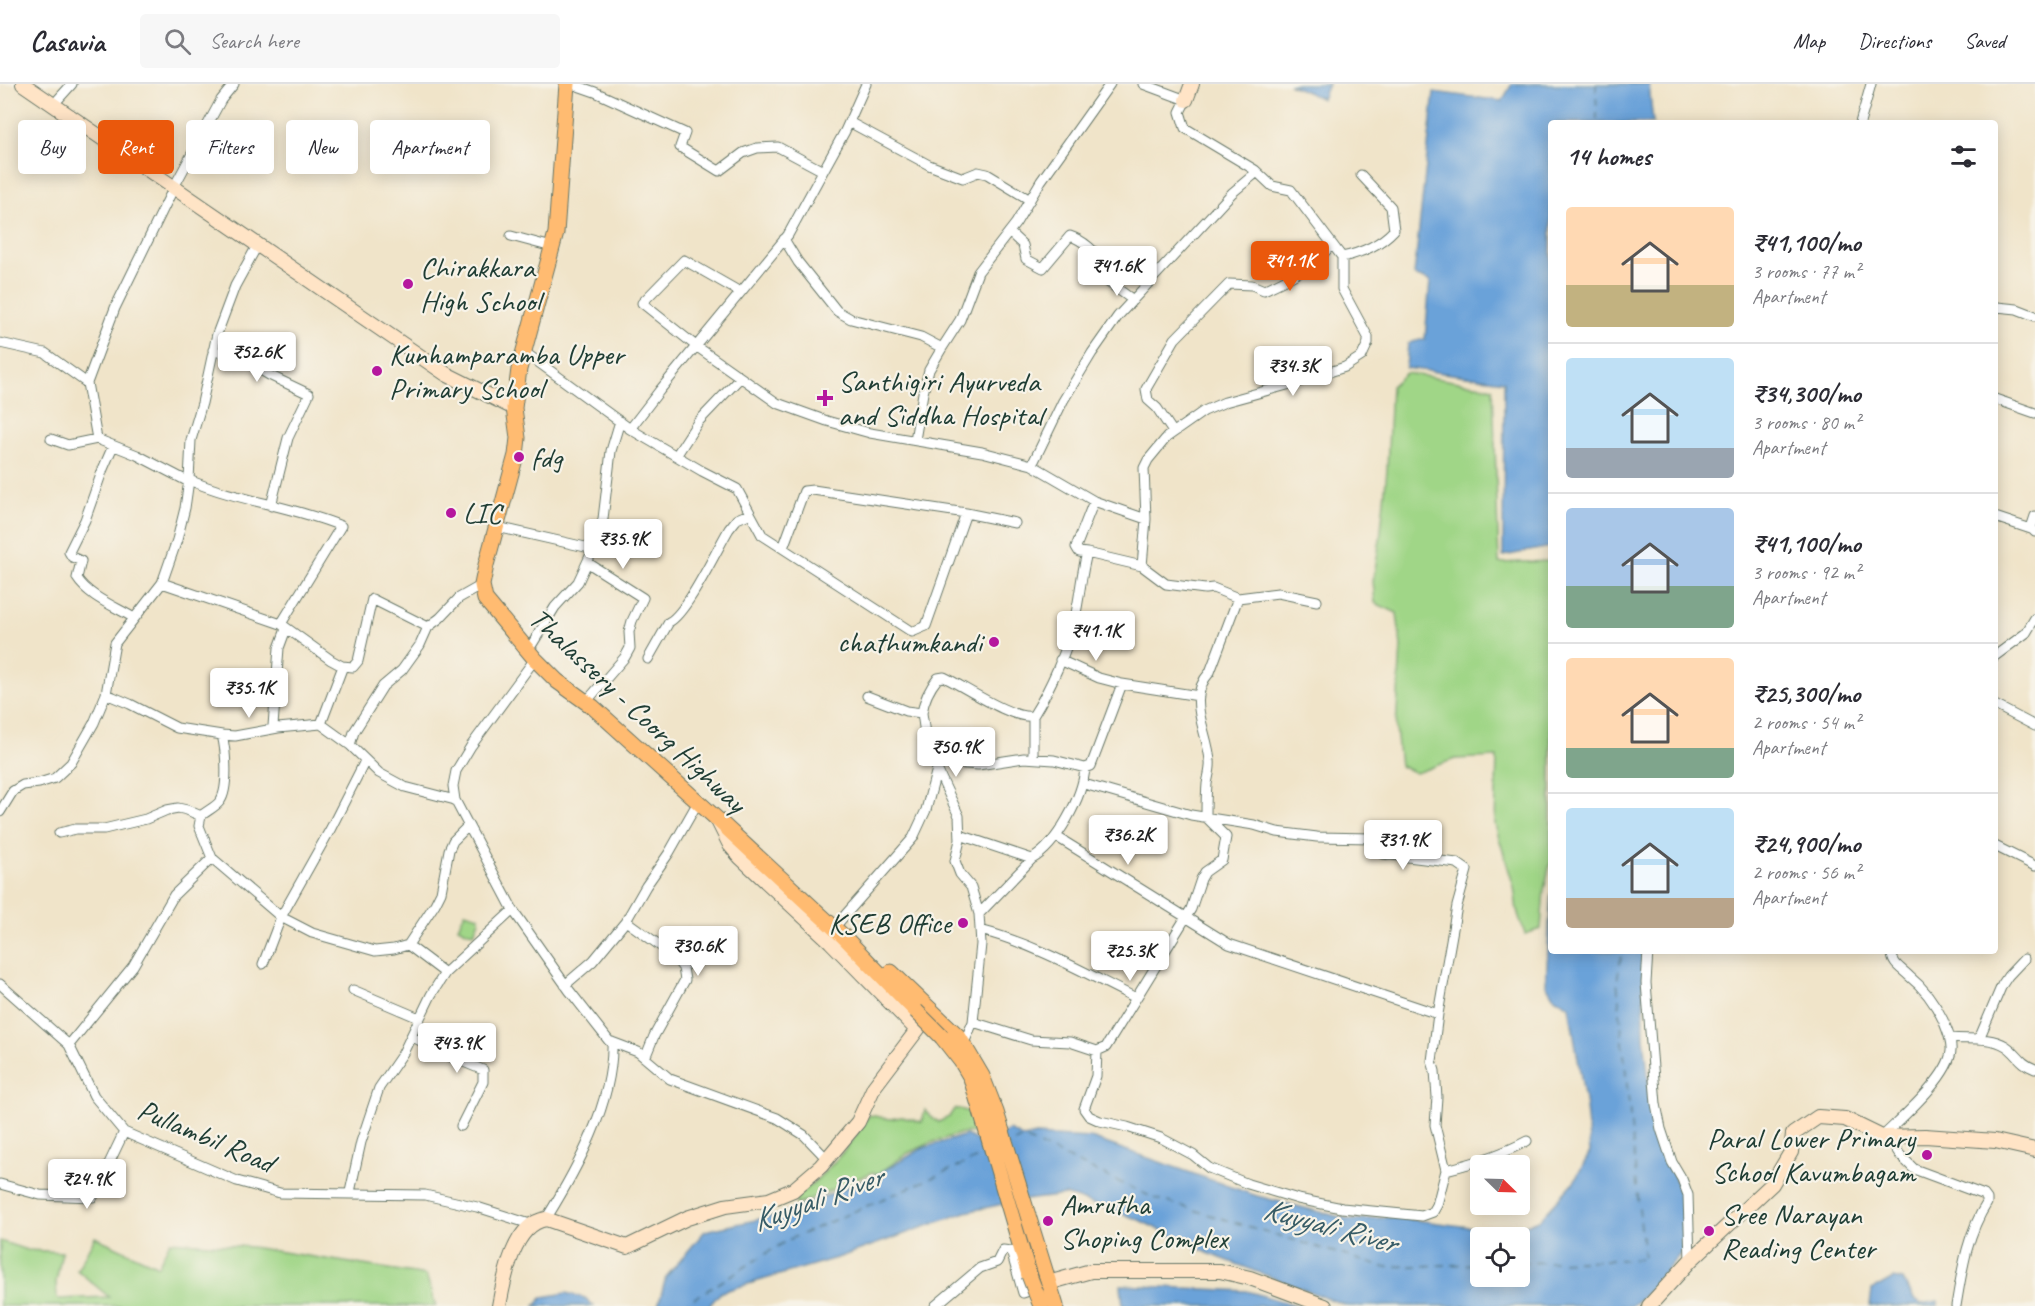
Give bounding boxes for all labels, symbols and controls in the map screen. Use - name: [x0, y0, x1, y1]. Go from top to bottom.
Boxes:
- search box: [140, 14, 560, 68]
- text: Casavia: [30, 24, 104, 59]
- icon: search: [161, 25, 194, 58]
- text: Search here: [209, 27, 299, 55]
- text: Map: [1793, 28, 1825, 54]
- text: Directions: [1858, 28, 1931, 54]
- text: Saved: [1964, 28, 2005, 54]
- chip: Buy: [18, 120, 86, 174]
- chip: Rent: [98, 120, 174, 174]
- chip: Filters: [186, 120, 274, 174]
- chip: New: [286, 120, 358, 174]
- chip: Apartment: [370, 120, 490, 174]
- text: 14 homes: [1566, 140, 1651, 173]
- icon: filters: [1947, 140, 1980, 173]
- text: ₹41,100/mo: [1752, 226, 1861, 259]
- icon: home: [1614, 231, 1686, 303]
- pin: ₹41.1K: [1241, 241, 1339, 292]
- pin: ₹41.6K: [1068, 246, 1166, 297]
- place label: Chirakkara High School: [420, 248, 545, 320]
- text: ₹41.1K: [1265, 248, 1315, 273]
- text: ₹41.6K: [1092, 253, 1142, 278]
- text: 3 rooms · 77 m²: [1752, 259, 1860, 284]
- marker: Chirakkara High School: [401, 277, 415, 291]
- text: Apartment: [1752, 284, 1825, 309]
- pin: ₹52.6K: [208, 332, 306, 383]
- place label: Kunhamparamba Upper Primary School: [389, 335, 627, 407]
- text: ₹52.6K: [232, 339, 282, 364]
- pin: ₹34.3K: [1244, 346, 1342, 397]
- text: ₹34.3K: [1268, 353, 1318, 378]
- place label: Santhigiri Ayurveda and Siddha Hospital: [838, 362, 1047, 434]
- marker: Kunhamparamba Upper Primary School: [370, 364, 384, 378]
- text: ₹34,300/mo: [1752, 377, 1861, 410]
- icon: home: [1614, 382, 1686, 454]
- marker: Santhigiri Ayurveda and Siddha Hospital: [816, 389, 834, 407]
- text: 3 rooms · 80 m²: [1752, 410, 1860, 435]
- text: Apartment: [1752, 435, 1825, 460]
- place label: fdg: [531, 438, 565, 476]
- marker: fdg: [512, 450, 526, 464]
- place label: LIC: [463, 494, 505, 532]
- marker: LIC: [444, 506, 458, 520]
- pin: ₹35.9K: [574, 519, 672, 570]
- text: ₹35.9K: [598, 526, 648, 551]
- text: ₹41,100/mo: [1752, 527, 1861, 560]
- icon: home: [1614, 532, 1686, 604]
- text: 3 rooms · 92 m²: [1752, 560, 1860, 585]
- text: Apartment: [1752, 585, 1825, 610]
- street label: Thalassery - Coorg Highway: [521, 599, 757, 823]
- pin: ₹41.1K: [1047, 611, 1145, 662]
- text: ₹41.1K: [1071, 618, 1121, 643]
- place label: chathumkandi: [837, 623, 985, 661]
- marker: chathumkandi: [987, 635, 1001, 649]
- pin: ₹35.1K: [200, 668, 298, 719]
- text: ₹35.1K: [224, 675, 274, 700]
- text: ₹25,300/mo: [1752, 677, 1860, 710]
- icon: home: [1614, 682, 1686, 754]
- text: 2 rooms · 54 m²: [1752, 710, 1860, 735]
- pin: ₹50.9K: [907, 727, 1005, 778]
- text: ₹50.9K: [931, 734, 981, 759]
- text: Apartment: [1752, 735, 1825, 760]
- pin: ₹36.2K: [1079, 815, 1177, 866]
- pin: ₹31.9K: [1354, 820, 1452, 871]
- text: ₹36.2K: [1103, 822, 1153, 847]
- text: ₹31.9K: [1378, 827, 1428, 852]
- text: ₹24,900/mo: [1752, 827, 1860, 860]
- icon: home: [1614, 832, 1686, 904]
- text: 2 rooms · 56 m²: [1752, 860, 1860, 885]
- text: Apartment: [1752, 885, 1825, 910]
- place label: KSEB Office: [828, 904, 953, 942]
- marker: KSEB Office: [956, 916, 970, 930]
- pin: ₹30.6K: [649, 926, 747, 977]
- pin: ₹25.3K: [1081, 931, 1179, 982]
- text: ₹30.6K: [673, 933, 723, 958]
- text: ₹25.3K: [1105, 938, 1155, 963]
- pin: ₹43.9K: [408, 1023, 506, 1074]
- text: ₹43.9K: [432, 1030, 482, 1055]
- street label: Pullambil Road: [132, 1090, 284, 1183]
- place label: Paral Lower Primary School Kavumbagam: [1707, 1119, 1917, 1191]
- marker: Paral Lower Primary School Kavumbagam: [1920, 1148, 1934, 1162]
- water label: Kuyyali River: [746, 1154, 892, 1241]
- north arrow: [1470, 1155, 1530, 1215]
- map controls: [1470, 1155, 1530, 1287]
- pin: ₹24.9K: [38, 1159, 136, 1210]
- text: ₹24.9K: [62, 1166, 112, 1191]
- place label: Amrutha Shoping Complex: [1060, 1185, 1230, 1257]
- water label: Kuyyali River: [1259, 1188, 1405, 1264]
- place label: Sree Narayan Reading Center: [1721, 1195, 1877, 1267]
- marker: Amrutha Shoping Complex: [1041, 1214, 1055, 1228]
- marker: Sree Narayan Reading Center: [1702, 1224, 1716, 1238]
- button: locate: [1470, 1227, 1530, 1287]

